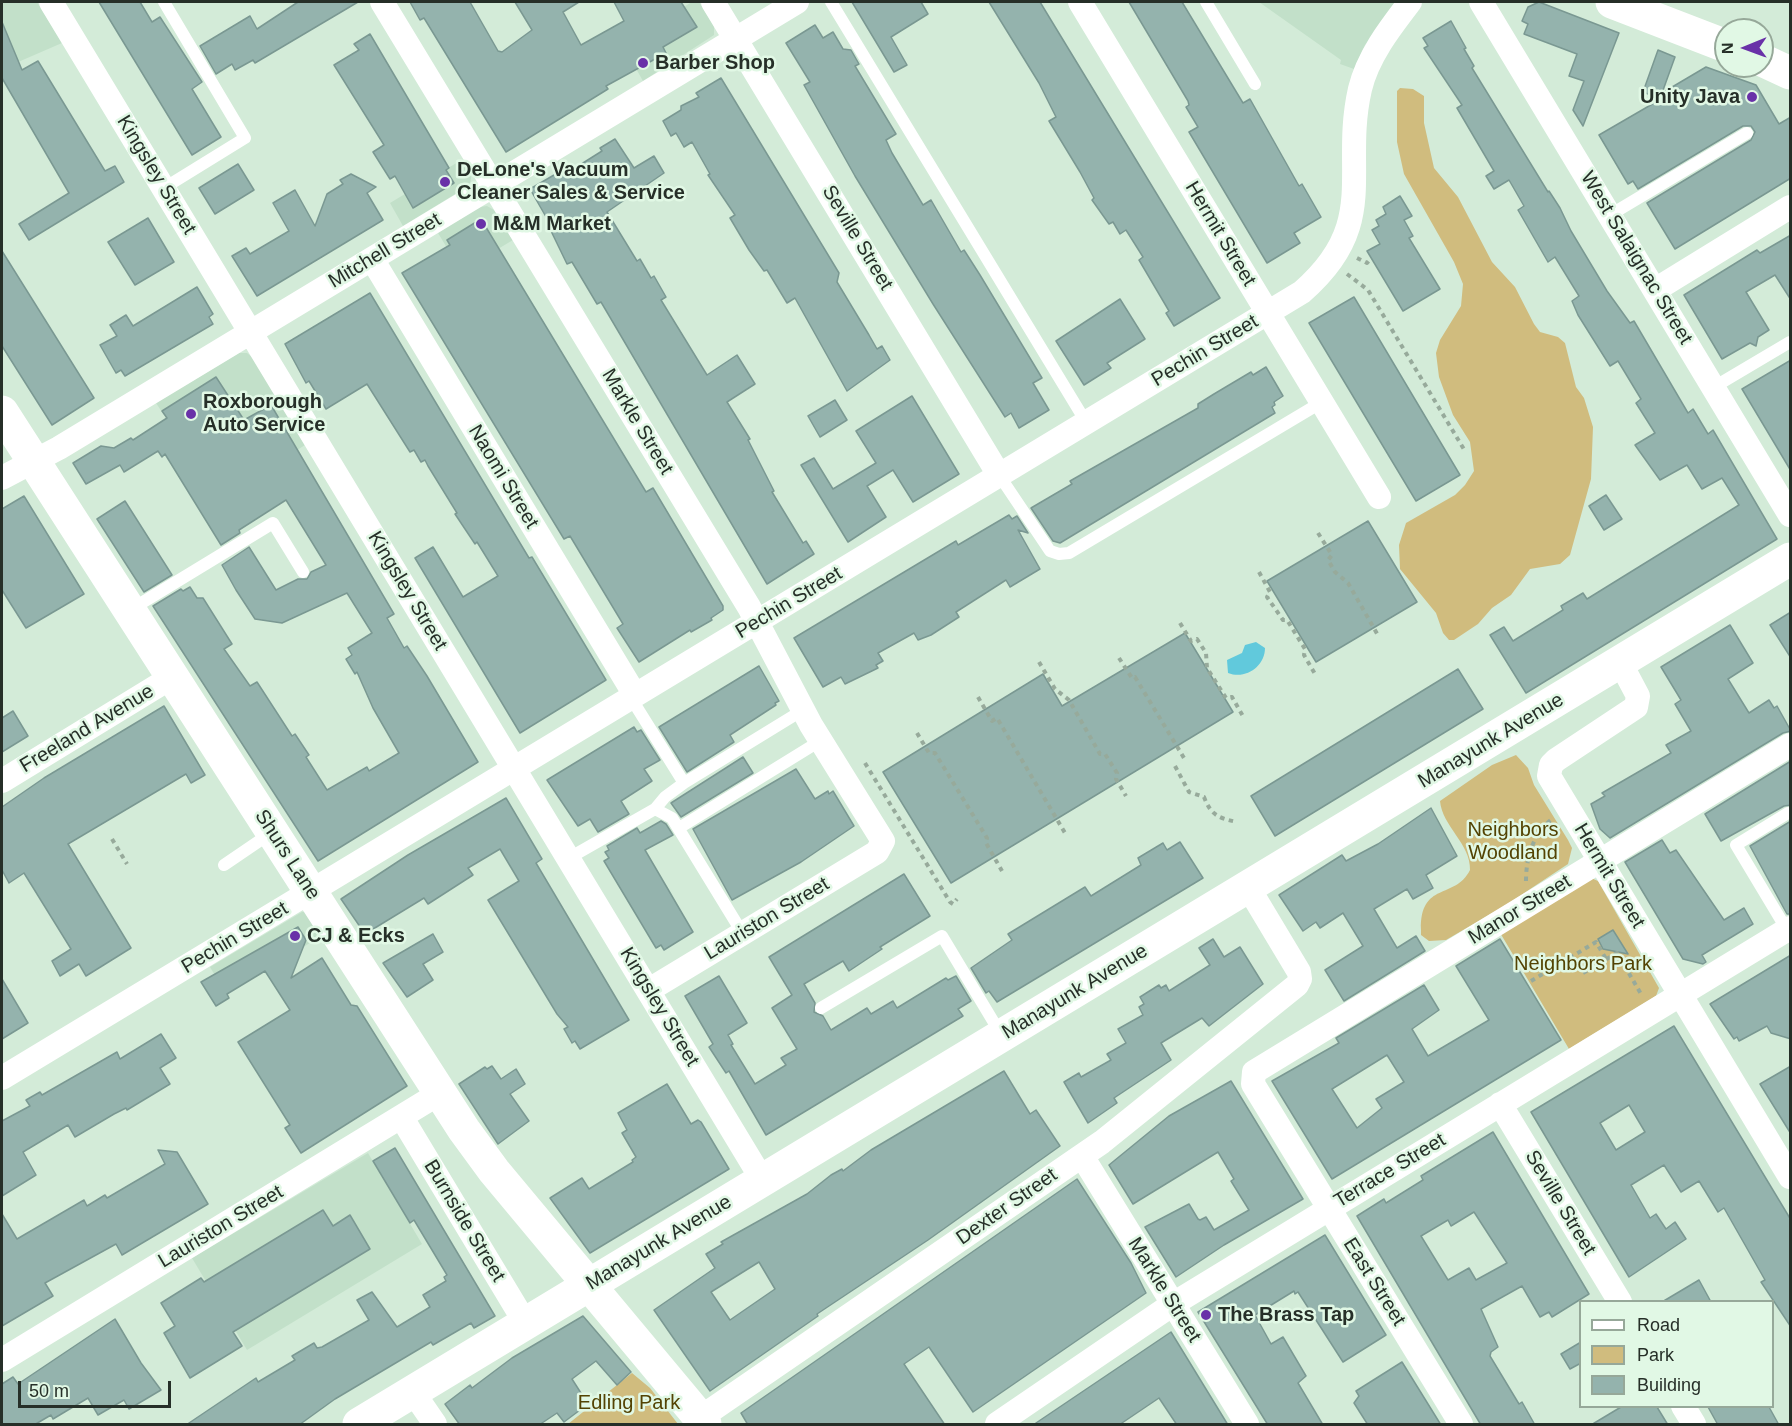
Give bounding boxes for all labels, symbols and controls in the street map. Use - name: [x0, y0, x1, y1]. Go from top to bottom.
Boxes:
- north arrow: [1714, 18, 1774, 78]
- text: N: [1719, 42, 1736, 54]
- place label: Barber Shop: [655, 51, 775, 75]
- marker: Barber Shop: [636, 56, 650, 70]
- place label: Unity Java: [1640, 85, 1740, 109]
- marker: Unity Java: [1745, 90, 1759, 104]
- street label: Kingsley Street: [111, 111, 201, 239]
- place label: DeLone's Vacuum Cleaner Sales & Service: [457, 158, 685, 205]
- street label: West Salaignac Street: [1575, 167, 1697, 349]
- marker: DeLone's Vacuum Cleaner Sales & Service: [438, 175, 452, 189]
- street label: Hermit Street: [1179, 177, 1261, 291]
- street label: Seville Street: [816, 181, 898, 295]
- street label: Mitchell Street: [325, 208, 445, 294]
- place label: M&M Market: [493, 212, 611, 236]
- marker: M&M Market: [474, 217, 488, 231]
- street label: Pechin Street: [1147, 310, 1263, 392]
- street label: Markle Street: [596, 365, 678, 479]
- place label: Roxborough Auto Service: [203, 390, 325, 437]
- marker: Roxborough Auto Service: [184, 407, 198, 421]
- street label: Naomi Street: [463, 421, 543, 533]
- street label: Kingsley Street: [362, 527, 452, 655]
- street label: Pechin Street: [731, 562, 847, 644]
- street label: Freeland Avenue: [16, 680, 158, 778]
- street label: Manayunk Avenue: [1414, 688, 1568, 794]
- street label: Shurs Lane: [249, 806, 325, 904]
- park label: Neighbors Woodland: [1467, 818, 1559, 865]
- street label: Hermit Street: [1568, 819, 1650, 933]
- street label: Manor Street: [1464, 870, 1576, 950]
- street label: Lauriston Street: [700, 872, 834, 966]
- street label: Pechin Street: [177, 897, 293, 979]
- place label: CJ & Ecks: [307, 924, 405, 948]
- marker: CJ & Ecks: [288, 929, 302, 943]
- street label: Manayunk Avenue: [998, 939, 1152, 1045]
- street label: Kingsley Street: [614, 943, 704, 1071]
- park label: Neighbors Park: [1514, 952, 1652, 976]
- street label: Terrace Street: [1330, 1128, 1450, 1214]
- street label: Seville Street: [1519, 1146, 1601, 1260]
- street label: Burnside Street: [418, 1156, 510, 1286]
- street label: Dexter Street: [952, 1163, 1062, 1251]
- street label: Lauriston Street: [154, 1180, 288, 1274]
- street label: Manayunk Avenue: [582, 1190, 736, 1296]
- street label: Markle Street: [1122, 1233, 1206, 1347]
- street label: East Street: [1338, 1234, 1410, 1330]
- legend: [1579, 1300, 1774, 1408]
- place label: The Brass Tap: [1218, 1303, 1354, 1327]
- marker: The Brass Tap: [1199, 1308, 1213, 1322]
- text: Road: [1637, 1315, 1680, 1335]
- text: Park: [1637, 1345, 1674, 1365]
- scale bar: [21, 1369, 174, 1407]
- text: Building: [1637, 1375, 1701, 1395]
- text: 50 m: [29, 1381, 69, 1401]
- park label: Edling Park: [578, 1391, 680, 1415]

